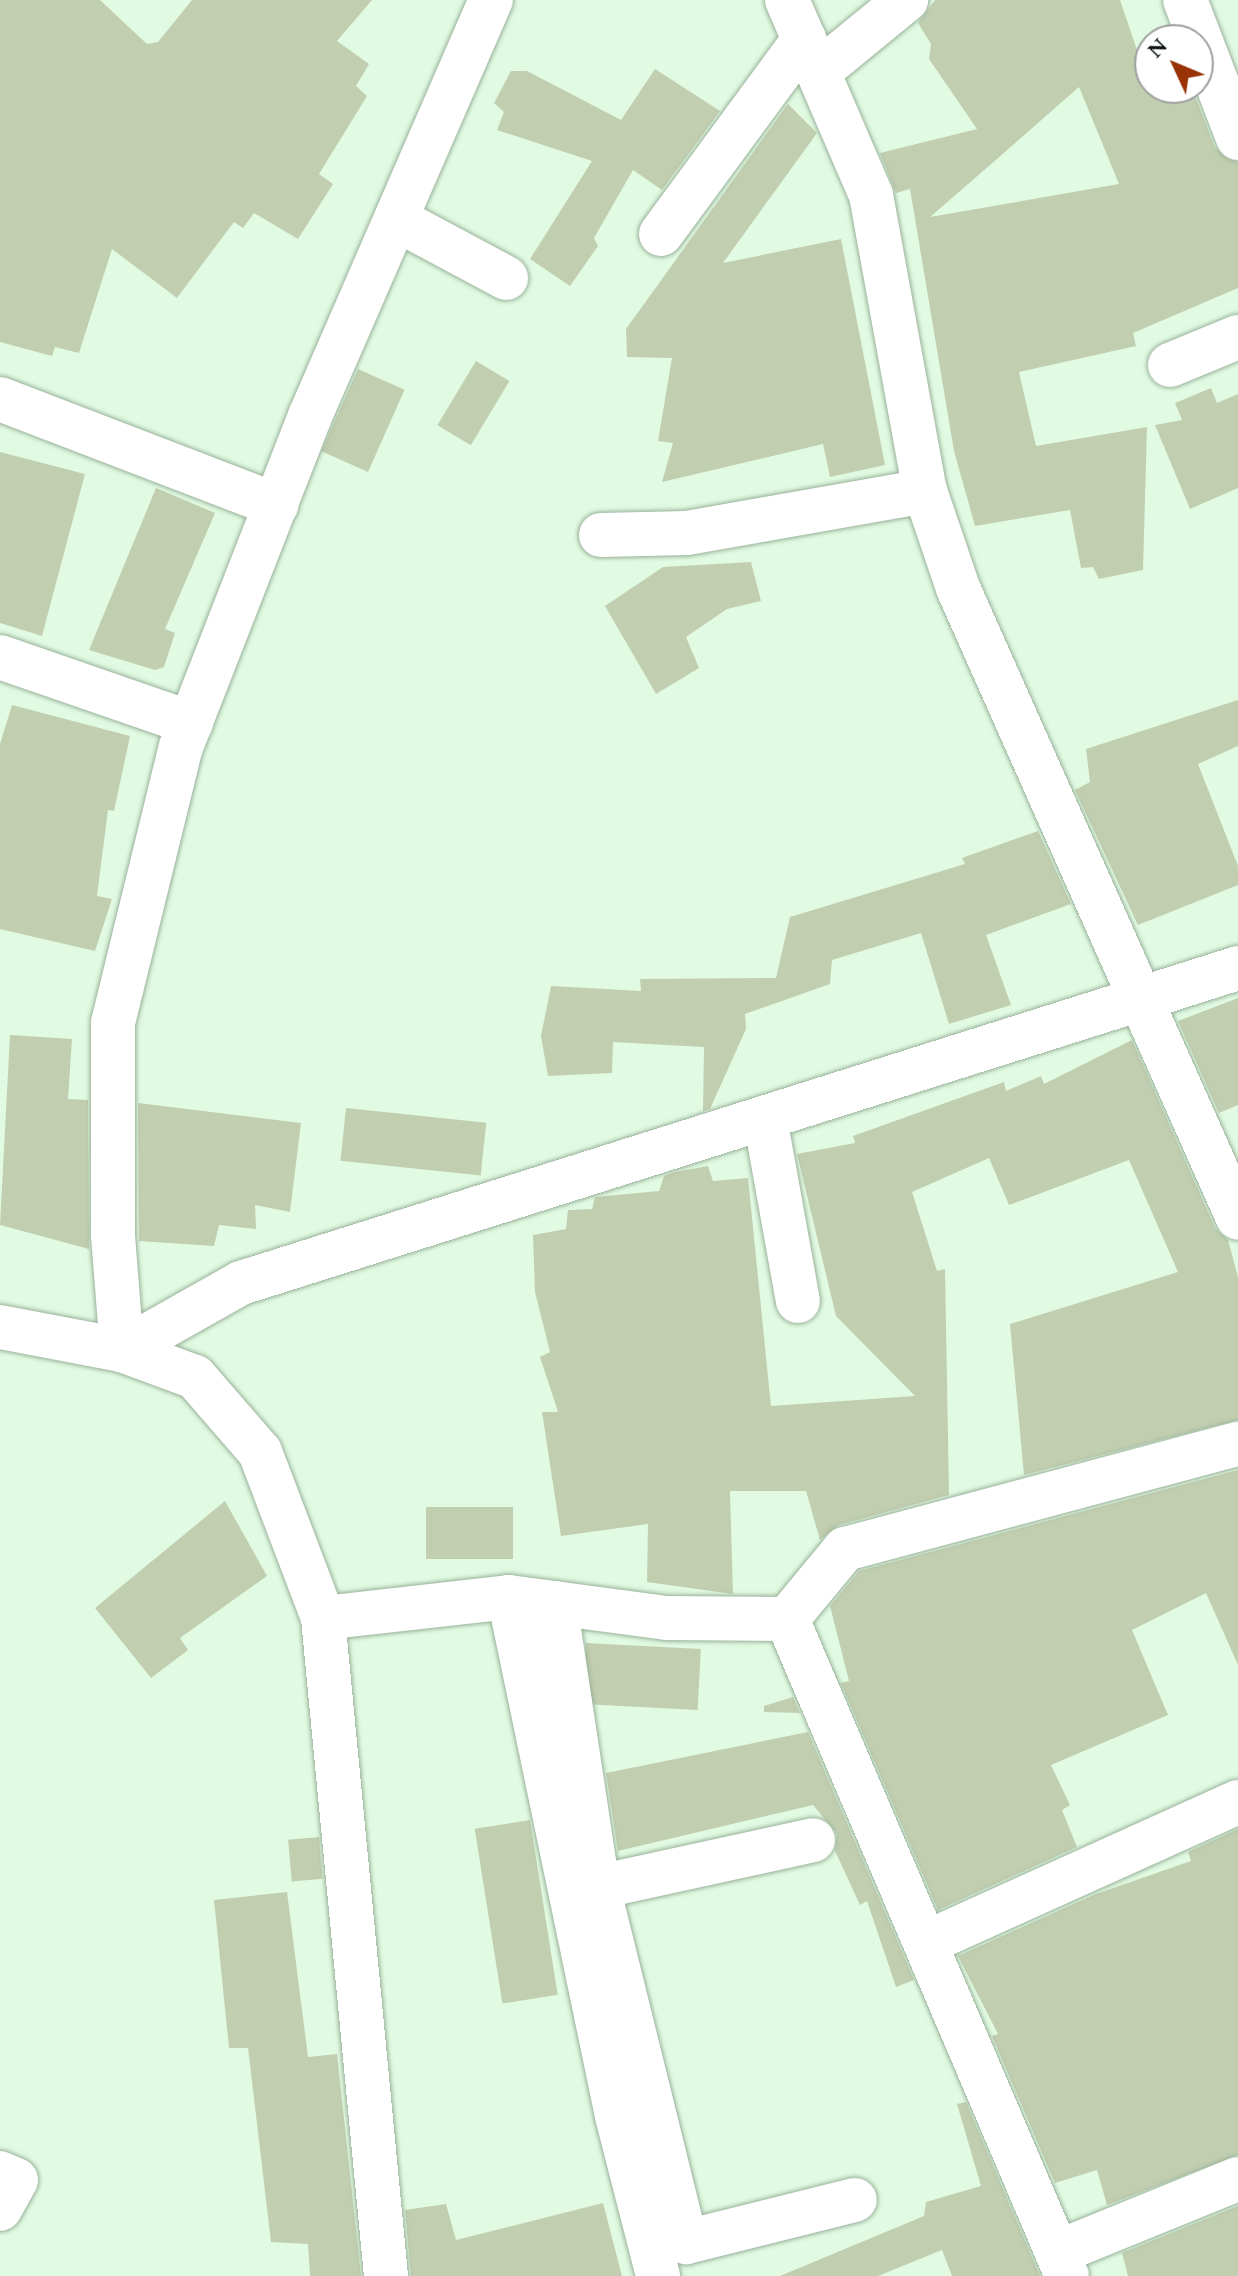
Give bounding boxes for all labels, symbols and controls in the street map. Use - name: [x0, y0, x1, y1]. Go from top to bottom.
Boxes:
- north arrow: [1134, 24, 1214, 104]
- text: N: [1140, 30, 1176, 66]

